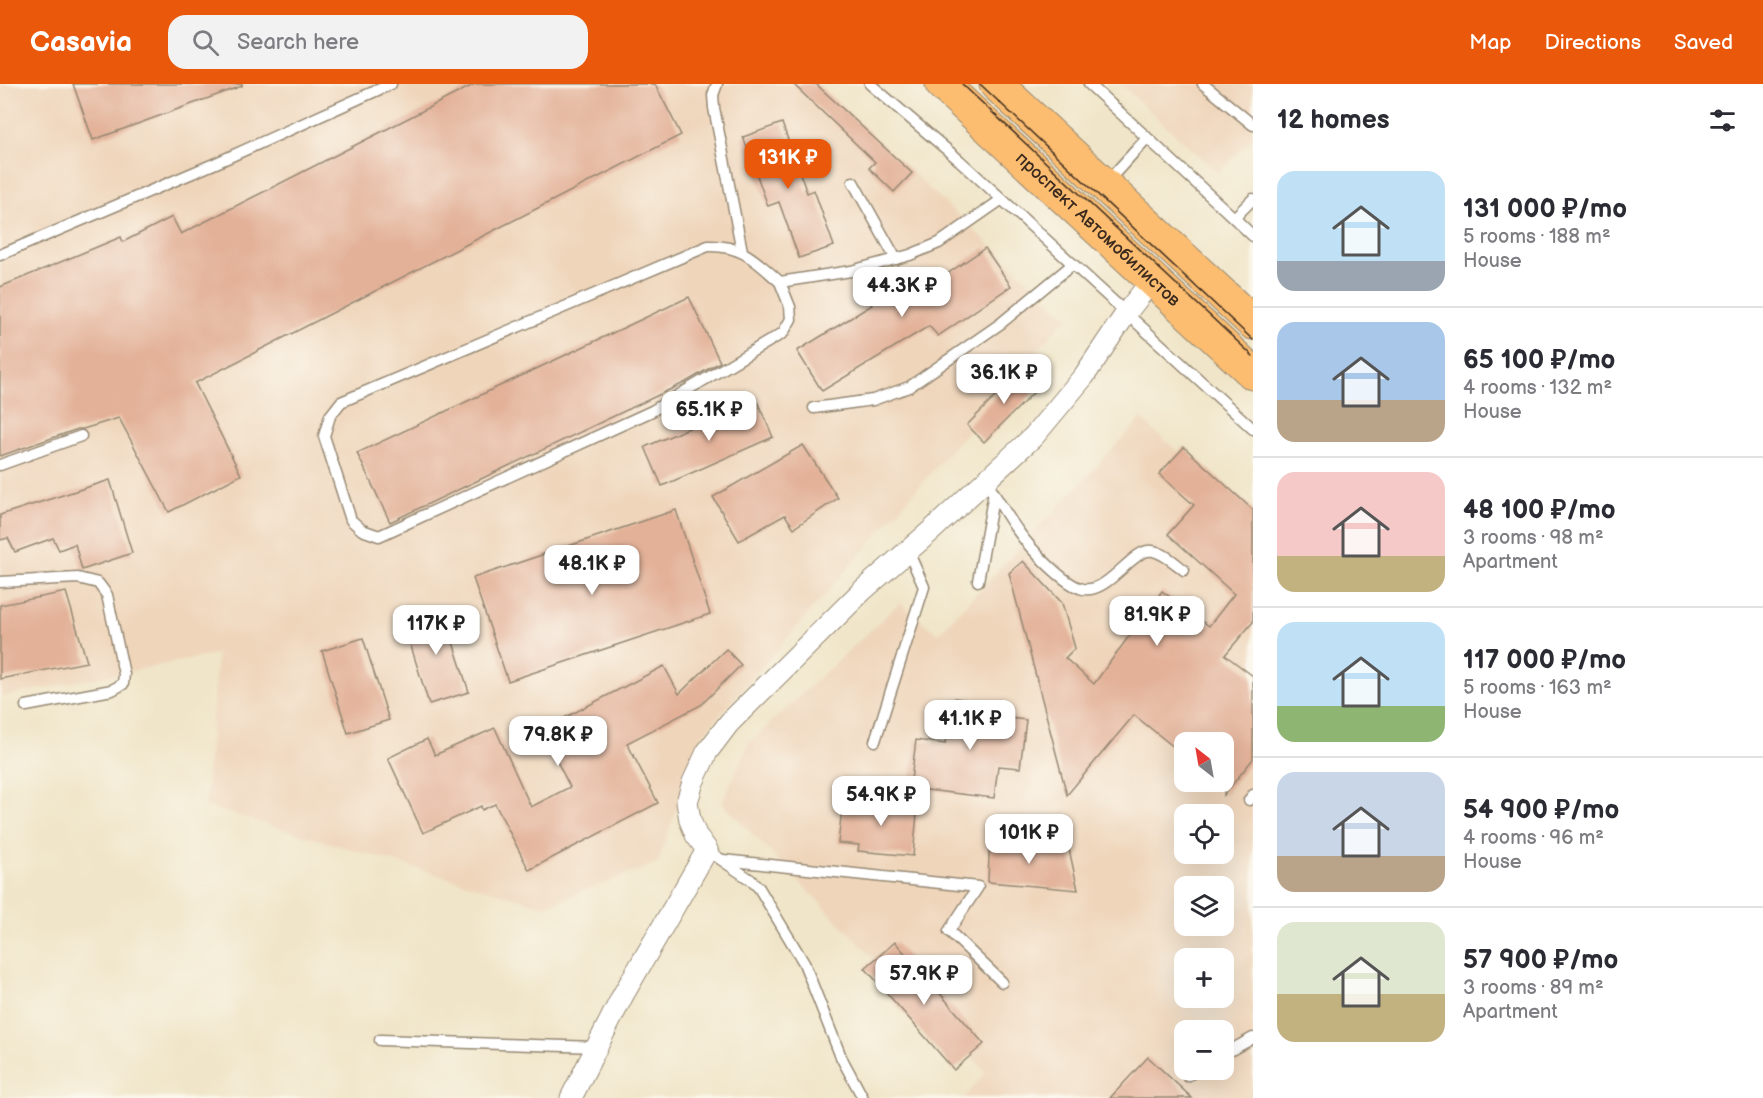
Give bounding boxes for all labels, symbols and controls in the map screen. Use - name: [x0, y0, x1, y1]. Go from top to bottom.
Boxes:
- search box: [168, 15, 588, 69]
- text: Casavia: [30, 26, 132, 59]
- icon: search: [189, 26, 222, 59]
- text: Search here: [237, 29, 359, 56]
- text: Map: [1469, 30, 1512, 55]
- text: Directions: [1545, 30, 1641, 55]
- text: Saved: [1674, 30, 1733, 55]
- icon: filters: [1706, 104, 1739, 137]
- text: 12 homes: [1277, 105, 1389, 136]
- pin: 131K ₽: [739, 139, 837, 190]
- text: 131K ₽: [758, 146, 818, 170]
- street label: проспект Автомобилистов: [1011, 148, 1185, 311]
- text: 131 000 ₽/mo: [1463, 194, 1627, 225]
- icon: home: [1325, 195, 1397, 267]
- text: 5 rooms · 188 m²: [1463, 225, 1611, 249]
- text: House: [1463, 249, 1522, 273]
- pin: 44.3K ₽: [847, 267, 957, 318]
- text: 44.3K ₽: [867, 274, 937, 298]
- text: 65 100 ₽/mo: [1463, 345, 1615, 376]
- icon: home: [1325, 346, 1397, 418]
- pin: 36.1K ₽: [949, 354, 1059, 405]
- text: 36.1K ₽: [970, 361, 1038, 385]
- text: 4 rooms · 132 m²: [1463, 376, 1612, 400]
- pin: 65.1K ₽: [654, 391, 764, 442]
- text: 65.1K ₽: [675, 398, 743, 422]
- text: House: [1463, 400, 1522, 424]
- text: 48 100 ₽/mo: [1463, 495, 1616, 526]
- icon: home: [1325, 496, 1397, 568]
- text: 3 rooms · 98 m²: [1463, 526, 1604, 550]
- pin: 48.1K ₽: [537, 545, 647, 596]
- text: Apartment: [1463, 550, 1558, 574]
- text: 48.1K ₽: [558, 552, 626, 576]
- pin: 81.9K ₽: [1102, 596, 1212, 647]
- text: 81.9K ₽: [1123, 603, 1191, 627]
- pin: 117K ₽: [387, 605, 485, 656]
- text: 117K ₽: [407, 612, 465, 636]
- text: 117 000 ₽/mo: [1463, 645, 1626, 676]
- icon: home: [1325, 646, 1397, 718]
- text: 5 rooms · 163 m²: [1463, 676, 1612, 700]
- pin: 41.1K ₽: [915, 700, 1025, 751]
- text: House: [1463, 700, 1522, 724]
- text: 41.1K ₽: [938, 707, 1002, 731]
- pin: 79.8K ₽: [503, 716, 613, 767]
- text: 79.8K ₽: [523, 723, 593, 747]
- north arrow: [1174, 732, 1234, 792]
- map controls: [1174, 732, 1234, 1080]
- pin: 54.9K ₽: [826, 776, 936, 827]
- text: 54.9K ₽: [846, 783, 916, 807]
- text: 54 900 ₽/mo: [1463, 795, 1619, 826]
- icon: home: [1325, 796, 1397, 868]
- button: locate: [1174, 804, 1234, 864]
- pin: 101K ₽: [980, 814, 1078, 865]
- text: 101K ₽: [999, 821, 1059, 845]
- text: 4 rooms · 96 m²: [1463, 826, 1604, 850]
- text: House: [1463, 850, 1522, 874]
- button: layers: [1174, 876, 1234, 936]
- text: 57 900 ₽/mo: [1463, 945, 1618, 976]
- icon: home: [1325, 946, 1397, 1018]
- button: +: [1174, 948, 1234, 1008]
- pin: 57.9K ₽: [869, 955, 979, 1006]
- text: 57.9K ₽: [889, 962, 959, 986]
- text: 3 rooms · 89 m²: [1463, 976, 1604, 1000]
- text: Apartment: [1463, 1000, 1558, 1024]
- button: −: [1174, 1020, 1234, 1080]

